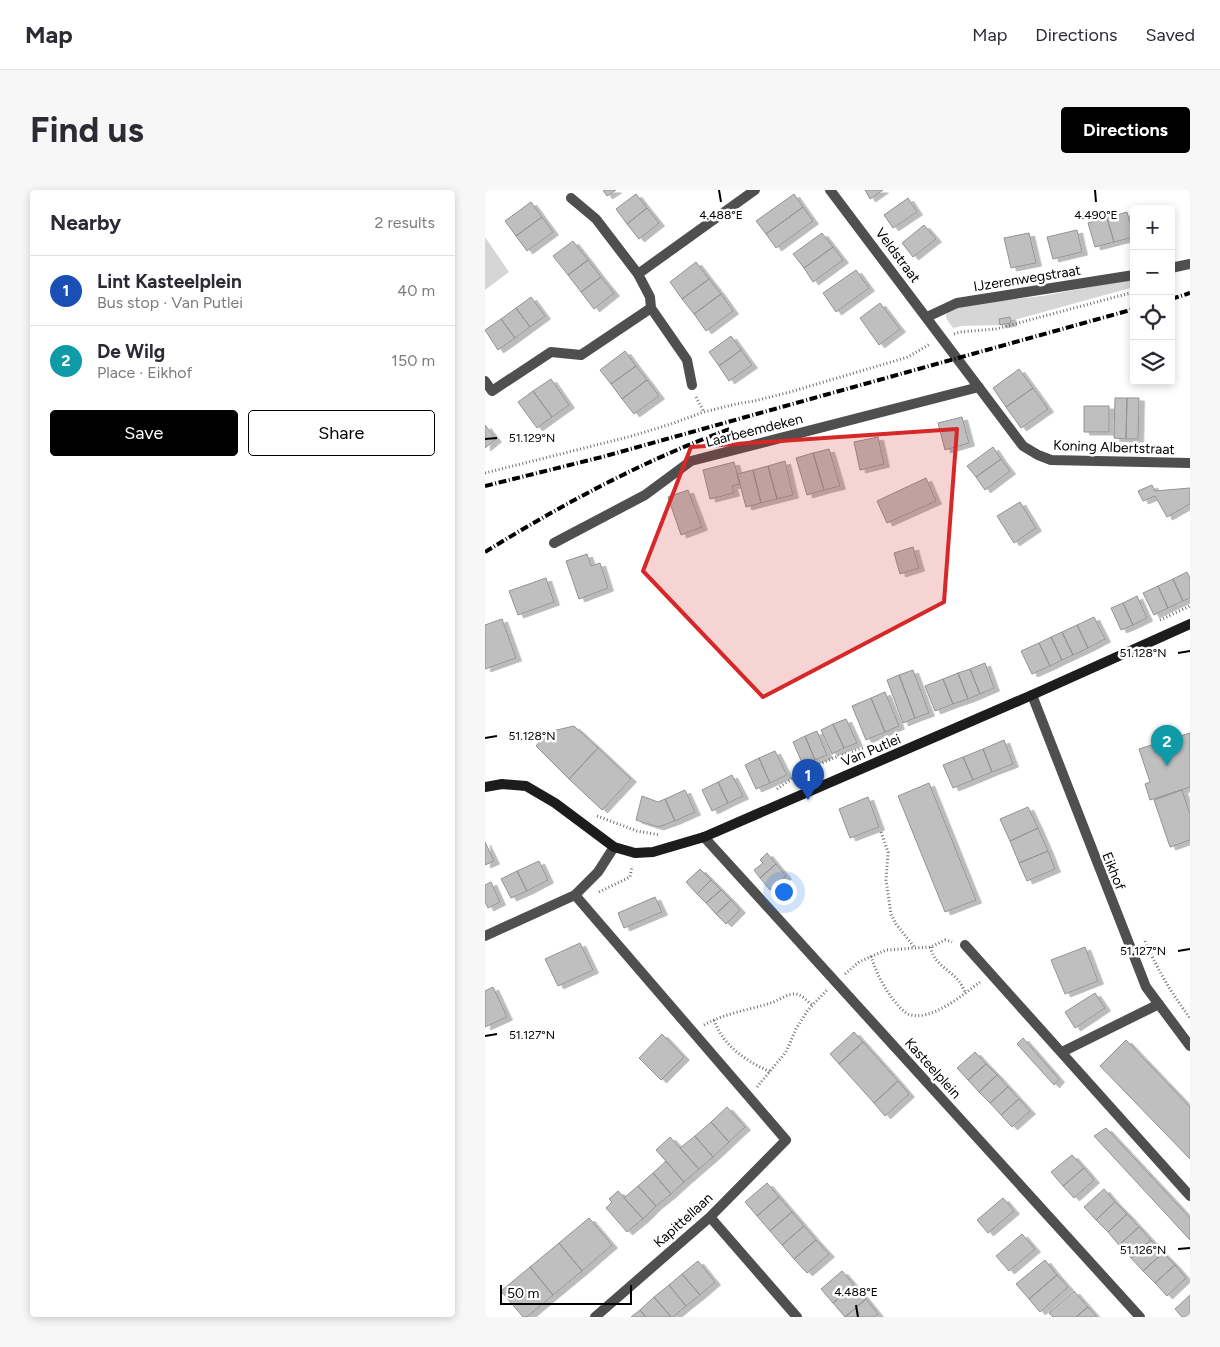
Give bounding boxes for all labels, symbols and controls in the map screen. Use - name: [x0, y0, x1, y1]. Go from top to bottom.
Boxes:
- text: Map: [25, 20, 73, 49]
- text: Map: [972, 24, 1007, 46]
- text: Directions: [1035, 24, 1117, 46]
- text: Saved: [1145, 24, 1195, 46]
- button: Directions: [1061, 107, 1190, 153]
- text: Find us: [30, 109, 144, 151]
- map controls: [1130, 205, 1175, 385]
- button: +: [1130, 205, 1175, 250]
- text: 4.488°E: [699, 208, 743, 222]
- text: 4.490°E: [1074, 208, 1118, 222]
- text: Nearby: [50, 210, 121, 235]
- text: 2 results: [375, 213, 435, 232]
- street label: Veldstraat: [871, 225, 924, 286]
- button: −: [1130, 250, 1175, 295]
- street label: IJzerenwegstraat: [972, 262, 1082, 295]
- text: Lint Kasteelplein: [97, 270, 242, 293]
- text: 1: [63, 281, 69, 300]
- text: 40 m: [397, 281, 435, 300]
- text: Bus stop · Van Putlei: [97, 293, 243, 312]
- button: locate: [1130, 295, 1175, 340]
- text: De Wilg: [97, 340, 165, 363]
- button: layers: [1130, 340, 1175, 385]
- text: 2: [61, 351, 71, 370]
- text: 150 m: [391, 351, 435, 370]
- text: Place · Eikhof: [97, 363, 192, 382]
- button: Save: [50, 410, 238, 456]
- button: Share: [248, 410, 435, 456]
- street label: Laarbeemdeken: [704, 410, 805, 451]
- text: 51.129°N: [509, 431, 555, 445]
- street label: Koning Albertstraat: [1053, 437, 1175, 458]
- text: 51.128°N: [1119, 646, 1167, 660]
- pin: 2: [1151, 725, 1183, 766]
- text: 51.128°N: [508, 729, 556, 743]
- street label: Van Putlei: [839, 730, 903, 771]
- pin: 1: [792, 759, 824, 800]
- street label: Eikhof: [1098, 850, 1129, 893]
- your location: [771, 879, 797, 905]
- text: 51.127°N: [1120, 944, 1166, 958]
- text: 51.127°N: [509, 1028, 555, 1042]
- street label: Kasteelplein: [901, 1034, 964, 1102]
- street label: Kapittellaan: [650, 1189, 716, 1251]
- text: 51.126°N: [1120, 1243, 1166, 1257]
- scale bar: [500, 1282, 633, 1305]
- text: 50 m: [507, 1285, 539, 1302]
- text: 4.488°E: [834, 1285, 878, 1299]

